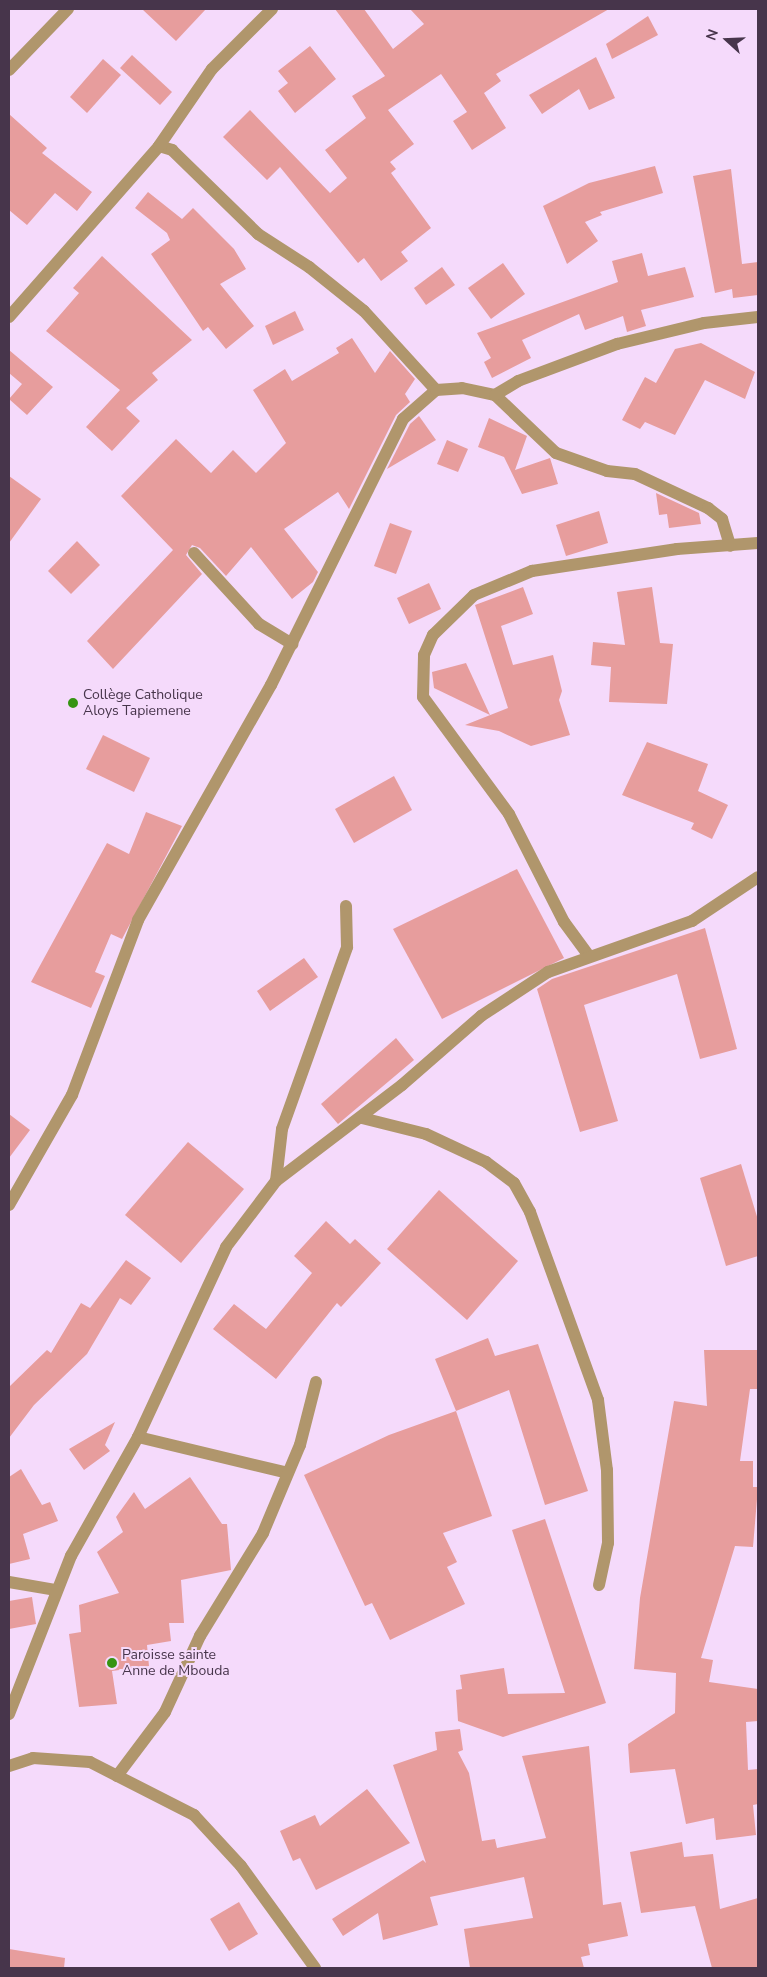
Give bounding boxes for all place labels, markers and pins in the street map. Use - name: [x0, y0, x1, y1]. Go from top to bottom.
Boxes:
- place label: Collège Catholique Aloys Tapiemene: [83, 687, 203, 720]
- marker: Collège Catholique Aloys Tapiemene: [67, 697, 79, 709]
- place label: Paroisse sainte Anne de Mbouda: [122, 1647, 230, 1680]
- marker: Paroisse sainte Anne de Mbouda: [106, 1657, 118, 1669]

